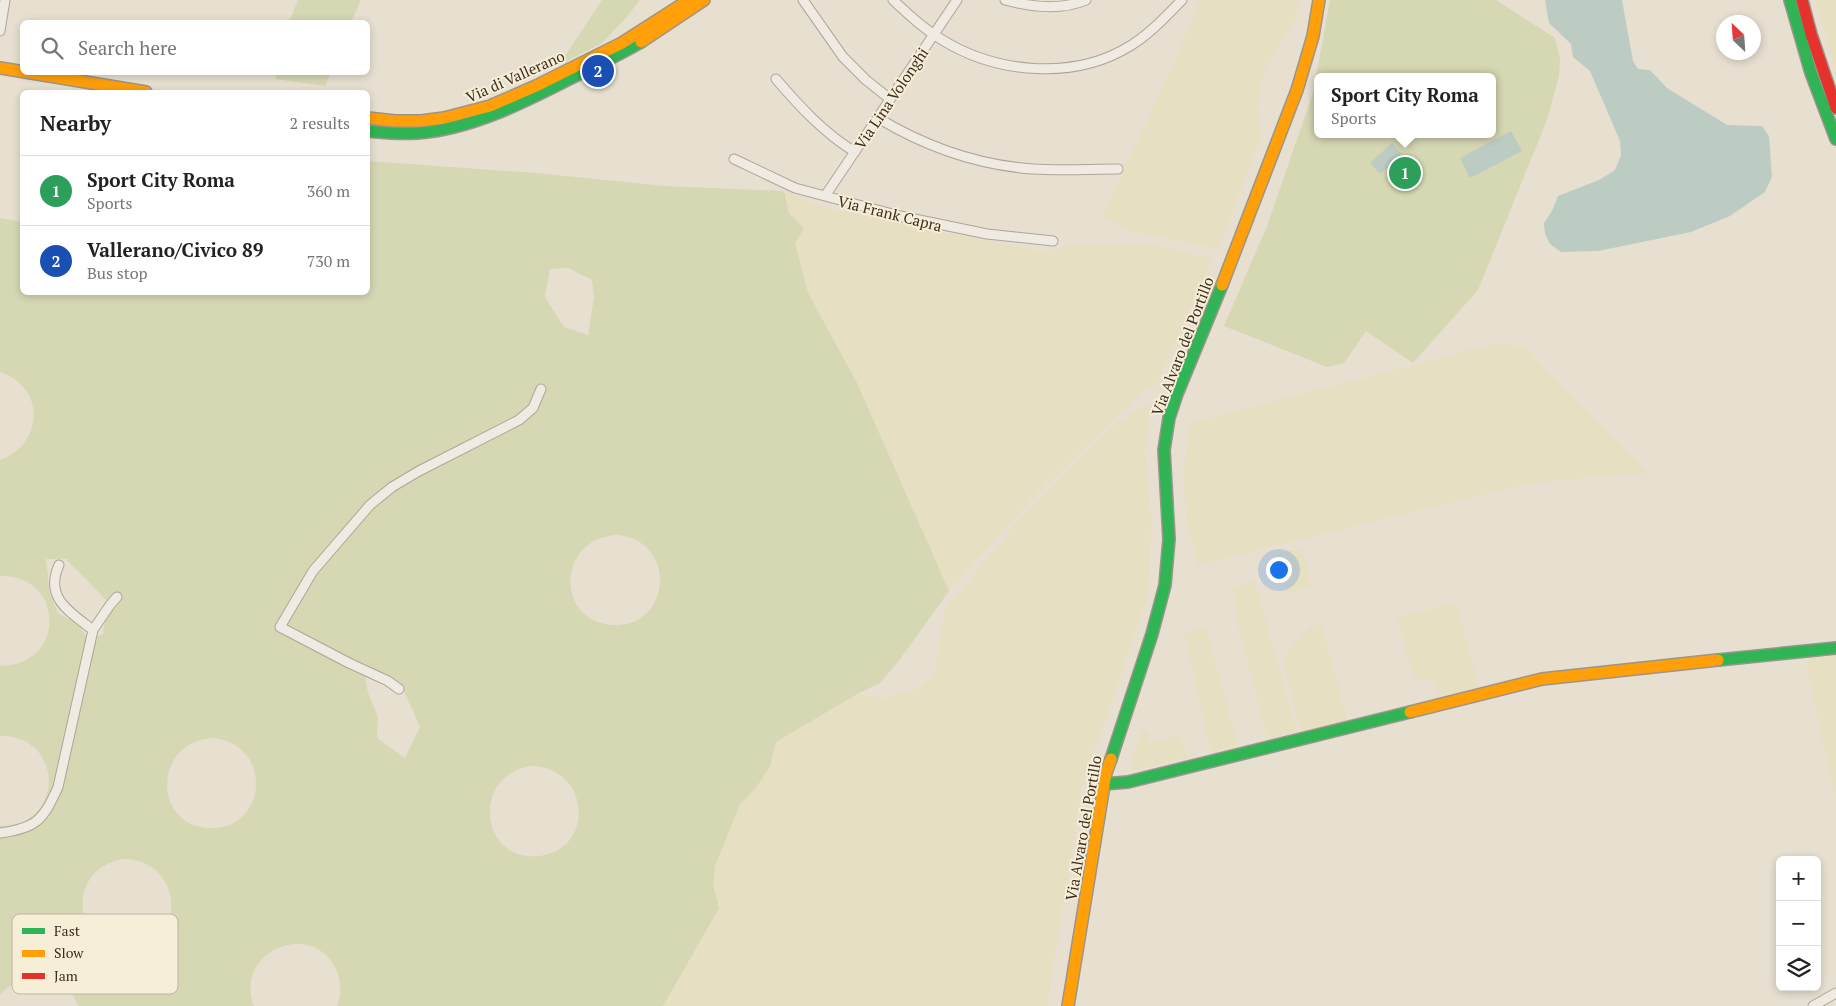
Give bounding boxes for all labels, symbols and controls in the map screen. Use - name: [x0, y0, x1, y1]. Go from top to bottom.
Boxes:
- north arrow: [1716, 15, 1761, 60]
- search box: [20, 20, 370, 75]
- icon: search: [38, 34, 66, 62]
- text: Search here: [78, 35, 177, 60]
- street label: Via Lina Volonghi: [850, 43, 932, 153]
- street label: Via di Vallerano: [463, 45, 567, 107]
- pin: 2: [582, 52, 614, 90]
- popup: [1314, 73, 1496, 138]
- text: Sport City Roma: [1331, 82, 1479, 107]
- text: Sports: [1331, 107, 1377, 129]
- text: Nearby: [40, 109, 111, 137]
- text: 2 results: [290, 112, 350, 134]
- pin: 1: [1389, 154, 1421, 192]
- text: Sport City Roma: [87, 167, 235, 192]
- text: 1: [51, 180, 61, 202]
- text: 360 m: [307, 180, 350, 202]
- street label: Via Frank Capra: [836, 190, 945, 236]
- text: Sports: [87, 192, 133, 214]
- text: Vallerano/Civico 89: [87, 237, 264, 262]
- text: 2: [51, 250, 61, 272]
- text: 730 m: [307, 250, 350, 272]
- text: Bus stop: [87, 262, 148, 284]
- street label: Via Alvaro del Portillo: [1146, 274, 1218, 418]
- your location: [1266, 557, 1292, 583]
- street label: Via Alvaro del Portillo: [1060, 754, 1106, 902]
- map controls: [1776, 856, 1821, 991]
- button: +: [1776, 856, 1821, 901]
- button: −: [1776, 901, 1821, 946]
- legend: [12, 914, 178, 994]
- text: Fast: [54, 921, 81, 940]
- text: Slow: [54, 943, 84, 962]
- button: layers: [1776, 946, 1821, 991]
- text: Jam: [54, 966, 78, 985]

